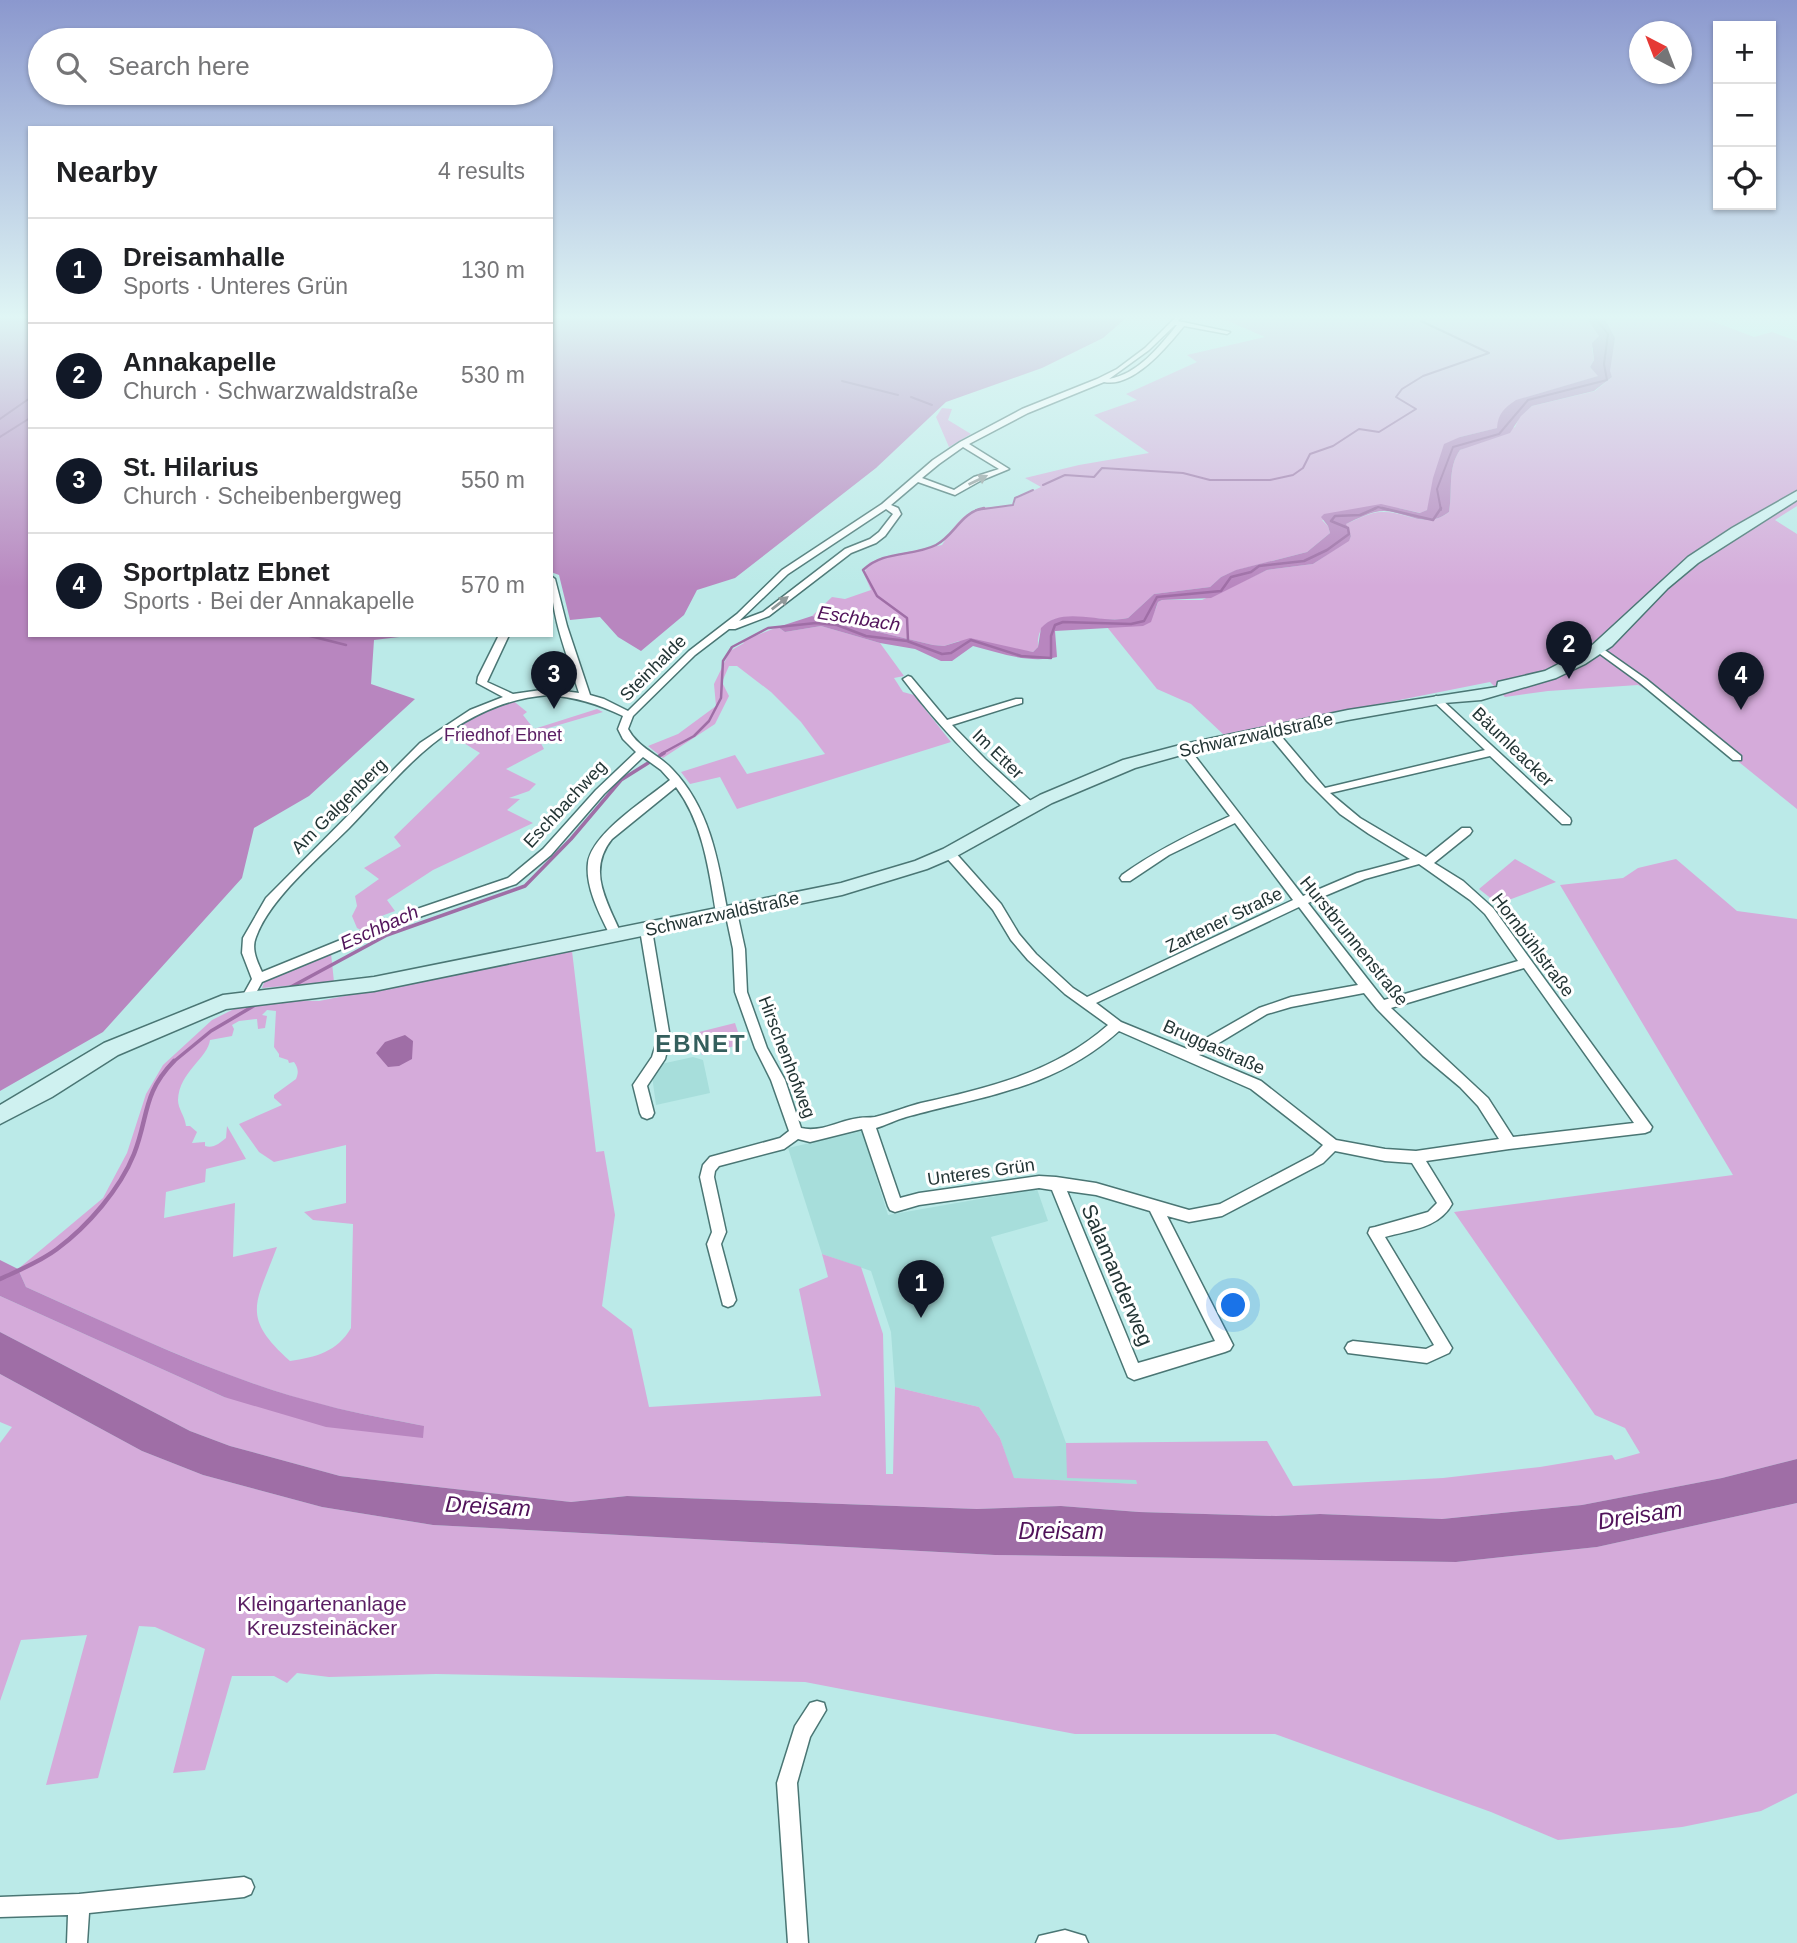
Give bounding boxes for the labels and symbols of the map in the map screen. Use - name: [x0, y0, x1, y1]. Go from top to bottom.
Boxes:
- north arrow: [1629, 21, 1692, 84]
- one-way arrow: [968, 474, 988, 485]
- one-way arrow: [770, 596, 788, 611]
- water label: Eschbach: [816, 602, 902, 635]
- pin: 2: [1546, 621, 1592, 679]
- street label: Steinhalde: [616, 631, 690, 705]
- pin: 3: [531, 651, 577, 709]
- pin: 4: [1718, 652, 1764, 710]
- street label: Bäumleacker: [1468, 703, 1558, 791]
- street label: Schwarzwaldstraße: [1177, 709, 1335, 761]
- park label: Friedhof Ebnet: [444, 725, 562, 745]
- street label: Im Etter: [968, 725, 1028, 783]
- street label: Am Galgenberg: [287, 754, 391, 858]
- street label: Eschbachweg: [519, 756, 611, 852]
- street label: Hurstbrunnenstraße: [1296, 873, 1412, 1009]
- street label: Zartener Straße: [1163, 883, 1285, 957]
- street label: Schwarzwaldstraße: [643, 888, 801, 940]
- street label: Hornbühlstraße: [1488, 889, 1578, 1001]
- water label: Eschbach: [337, 901, 422, 954]
- street label: Hirschenhofweg: [755, 993, 819, 1121]
- street label: Bruggastraße: [1160, 1016, 1268, 1078]
- district label: EBNET: [655, 1030, 747, 1057]
- street label: Unteres Grün: [926, 1155, 1036, 1189]
- street label: Salamanderweg: [1077, 1200, 1158, 1349]
- pin: 1: [898, 1260, 944, 1318]
- your location: [1216, 1288, 1250, 1322]
- water label: Dreisam: [445, 1491, 531, 1521]
- water label: Dreisam: [1596, 1495, 1684, 1535]
- water label: Dreisam: [1018, 1518, 1104, 1544]
- park label: Kleingartenanlage Kreuzsteinäcker: [237, 1592, 407, 1639]

